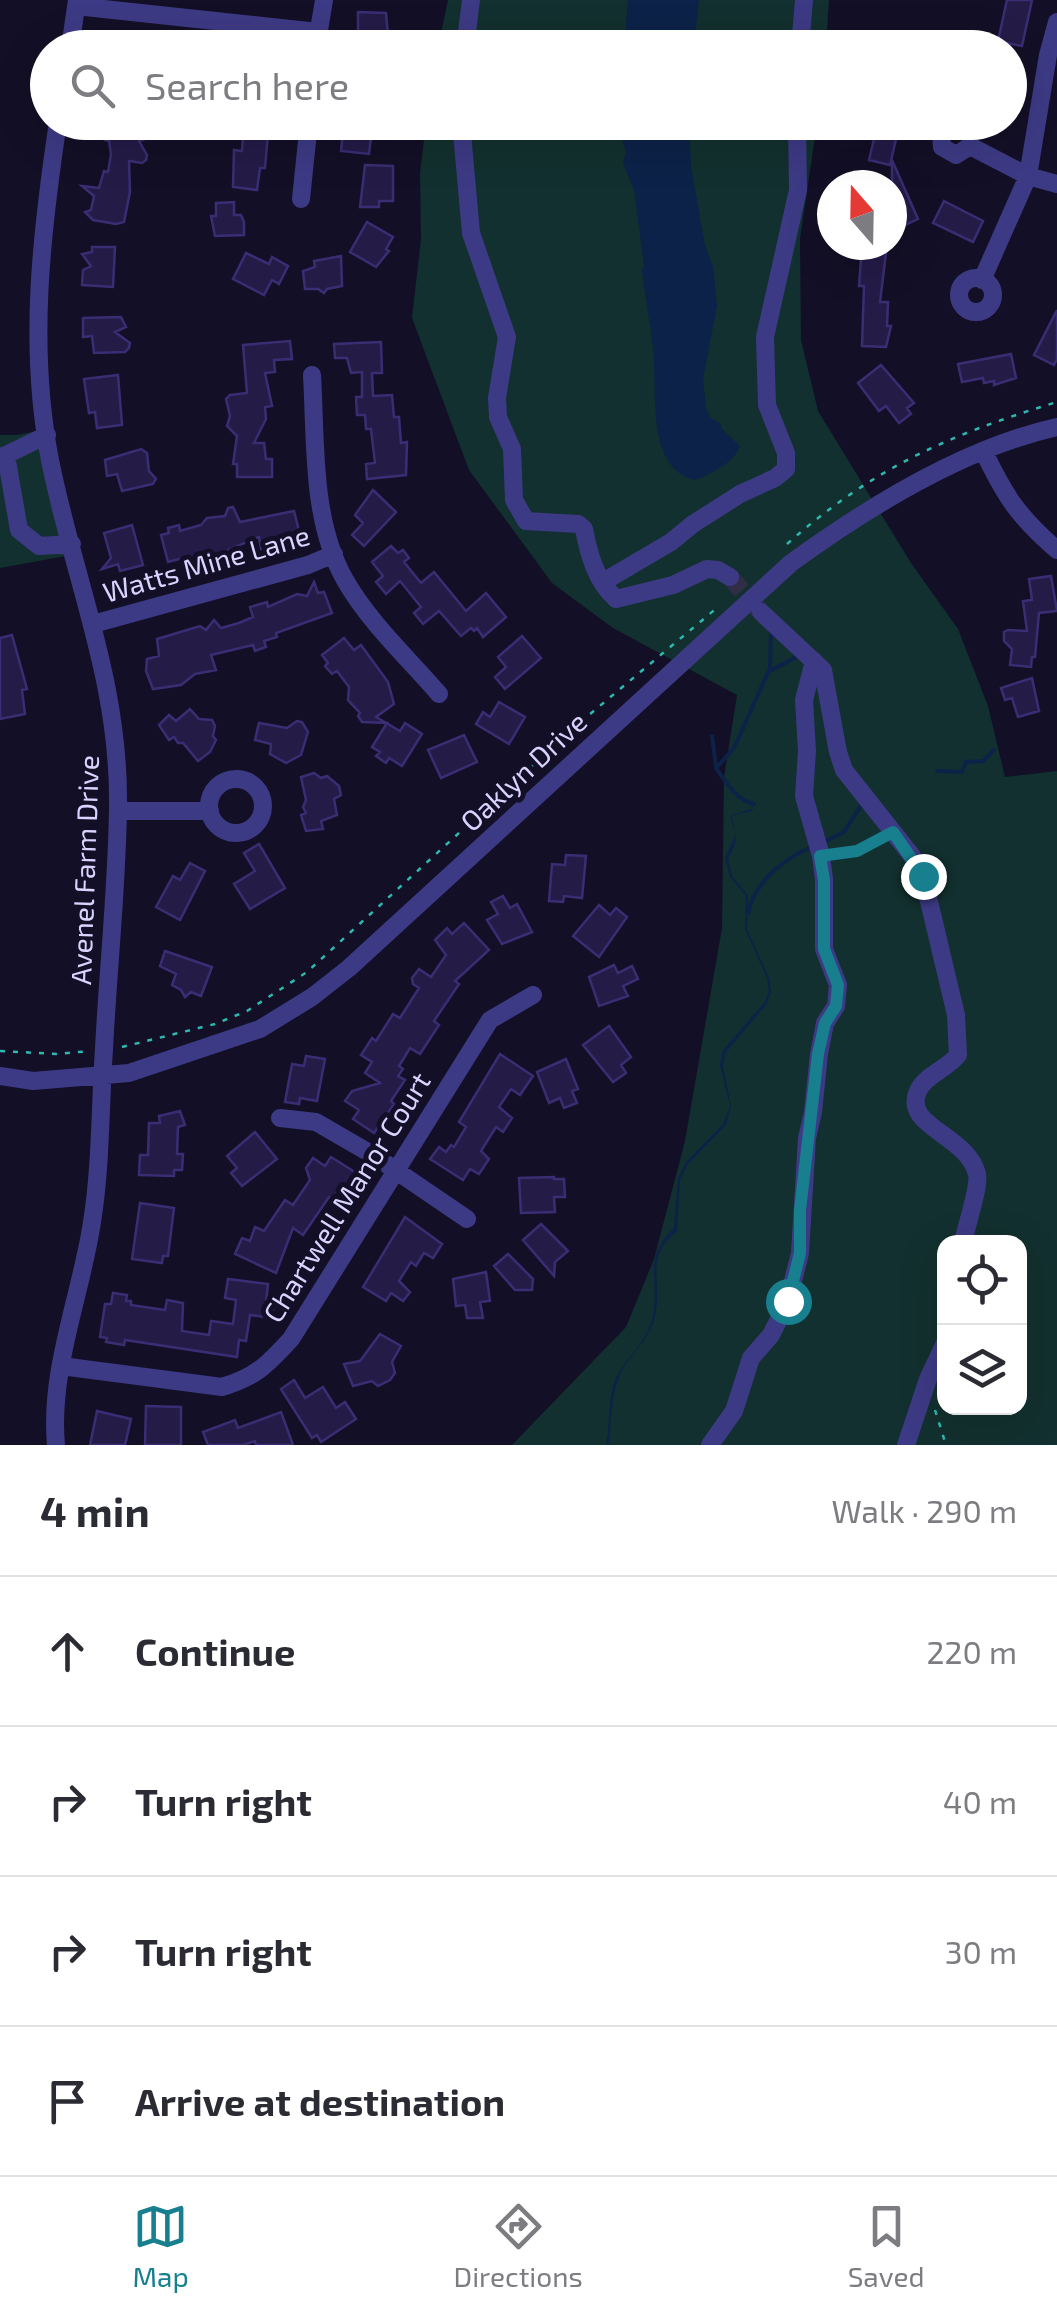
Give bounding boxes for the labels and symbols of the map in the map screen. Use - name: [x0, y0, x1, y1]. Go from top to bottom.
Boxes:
- north arrow: [817, 170, 907, 260]
- street label: Watts Mine Lane: [99, 517, 313, 609]
- street label: Oaklyn Drive: [453, 704, 593, 838]
- street label: Avenel Farm Drive: [63, 754, 105, 986]
- route end: [901, 854, 947, 900]
- street label: Chartwell Manor Court: [255, 1066, 437, 1328]
- route start: [766, 1279, 812, 1325]

